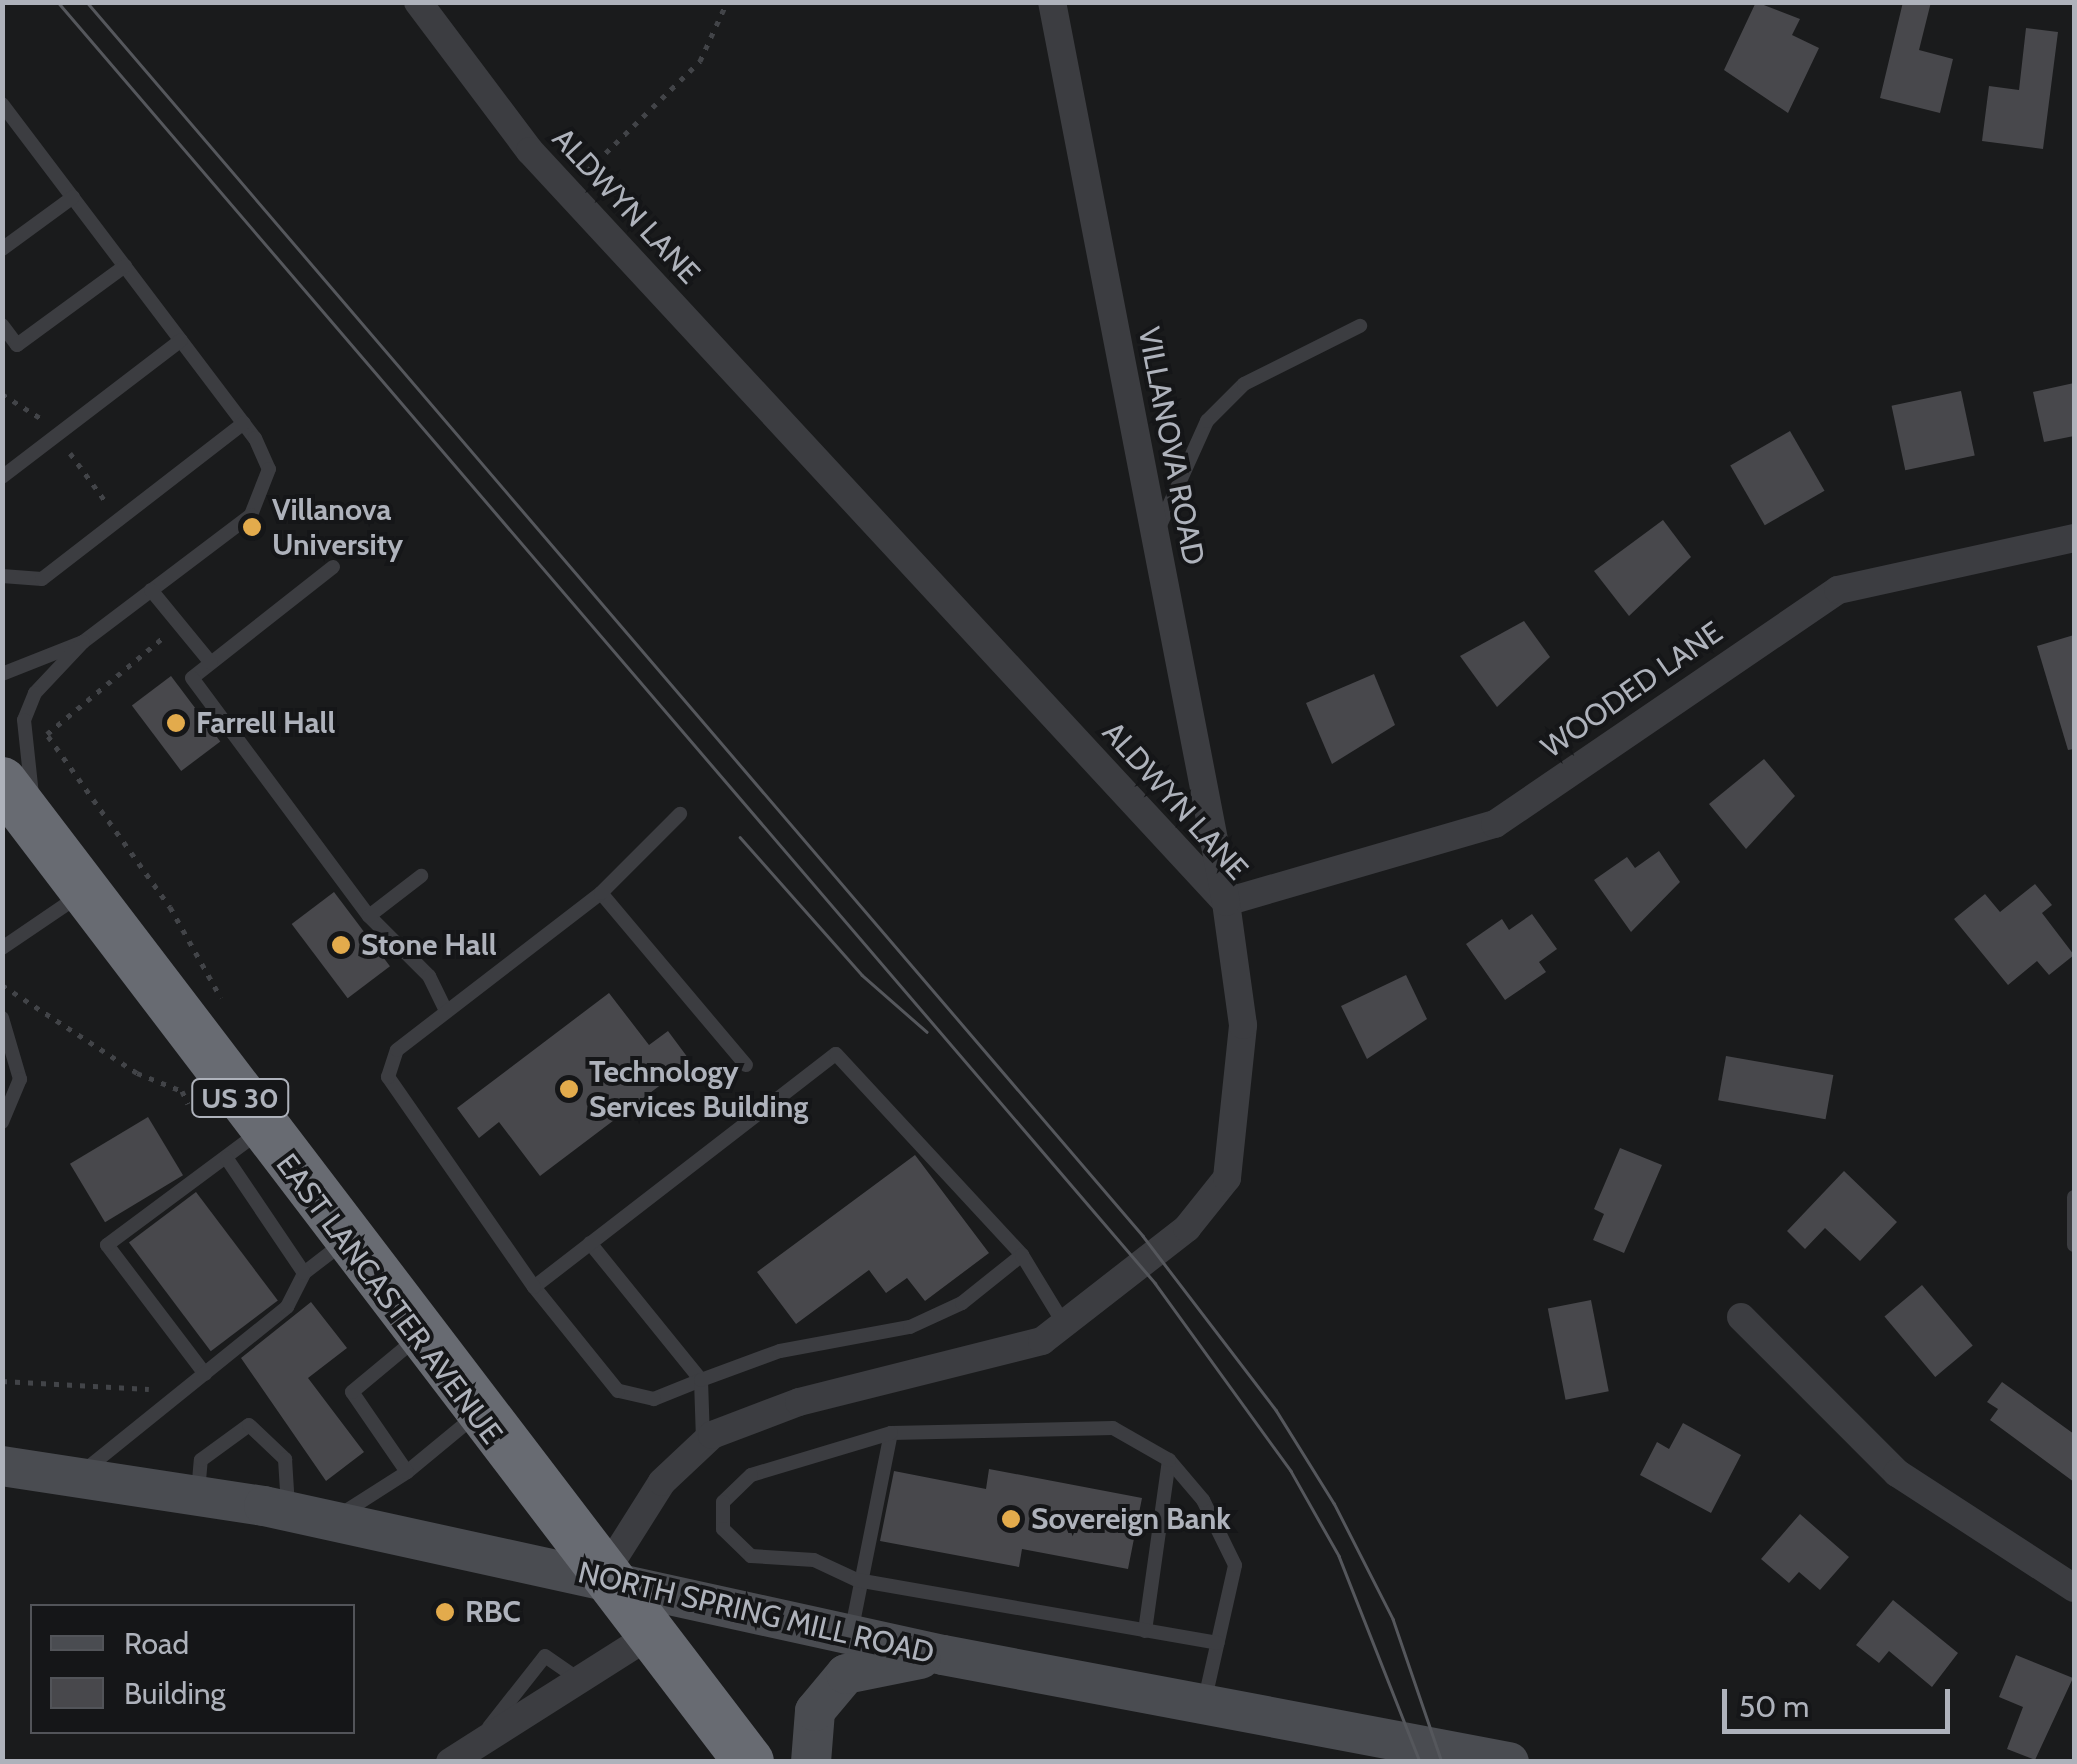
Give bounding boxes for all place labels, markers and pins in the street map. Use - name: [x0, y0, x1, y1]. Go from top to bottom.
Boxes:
- place label: Villanova University: [272, 492, 403, 562]
- marker: Villanova University: [241, 516, 263, 538]
- place label: Farrell Hall: [196, 705, 335, 741]
- marker: Farrell Hall: [165, 712, 187, 734]
- place label: Stone Hall: [361, 927, 497, 963]
- marker: Stone Hall: [330, 934, 352, 956]
- place label: Technology Services Building: [589, 1054, 808, 1124]
- marker: Technology Services Building: [558, 1078, 580, 1100]
- place label: Sovereign Bank: [1031, 1501, 1231, 1537]
- marker: Sovereign Bank: [1000, 1508, 1022, 1530]
- place label: RBC: [465, 1594, 521, 1630]
- marker: RBC: [434, 1601, 456, 1623]

